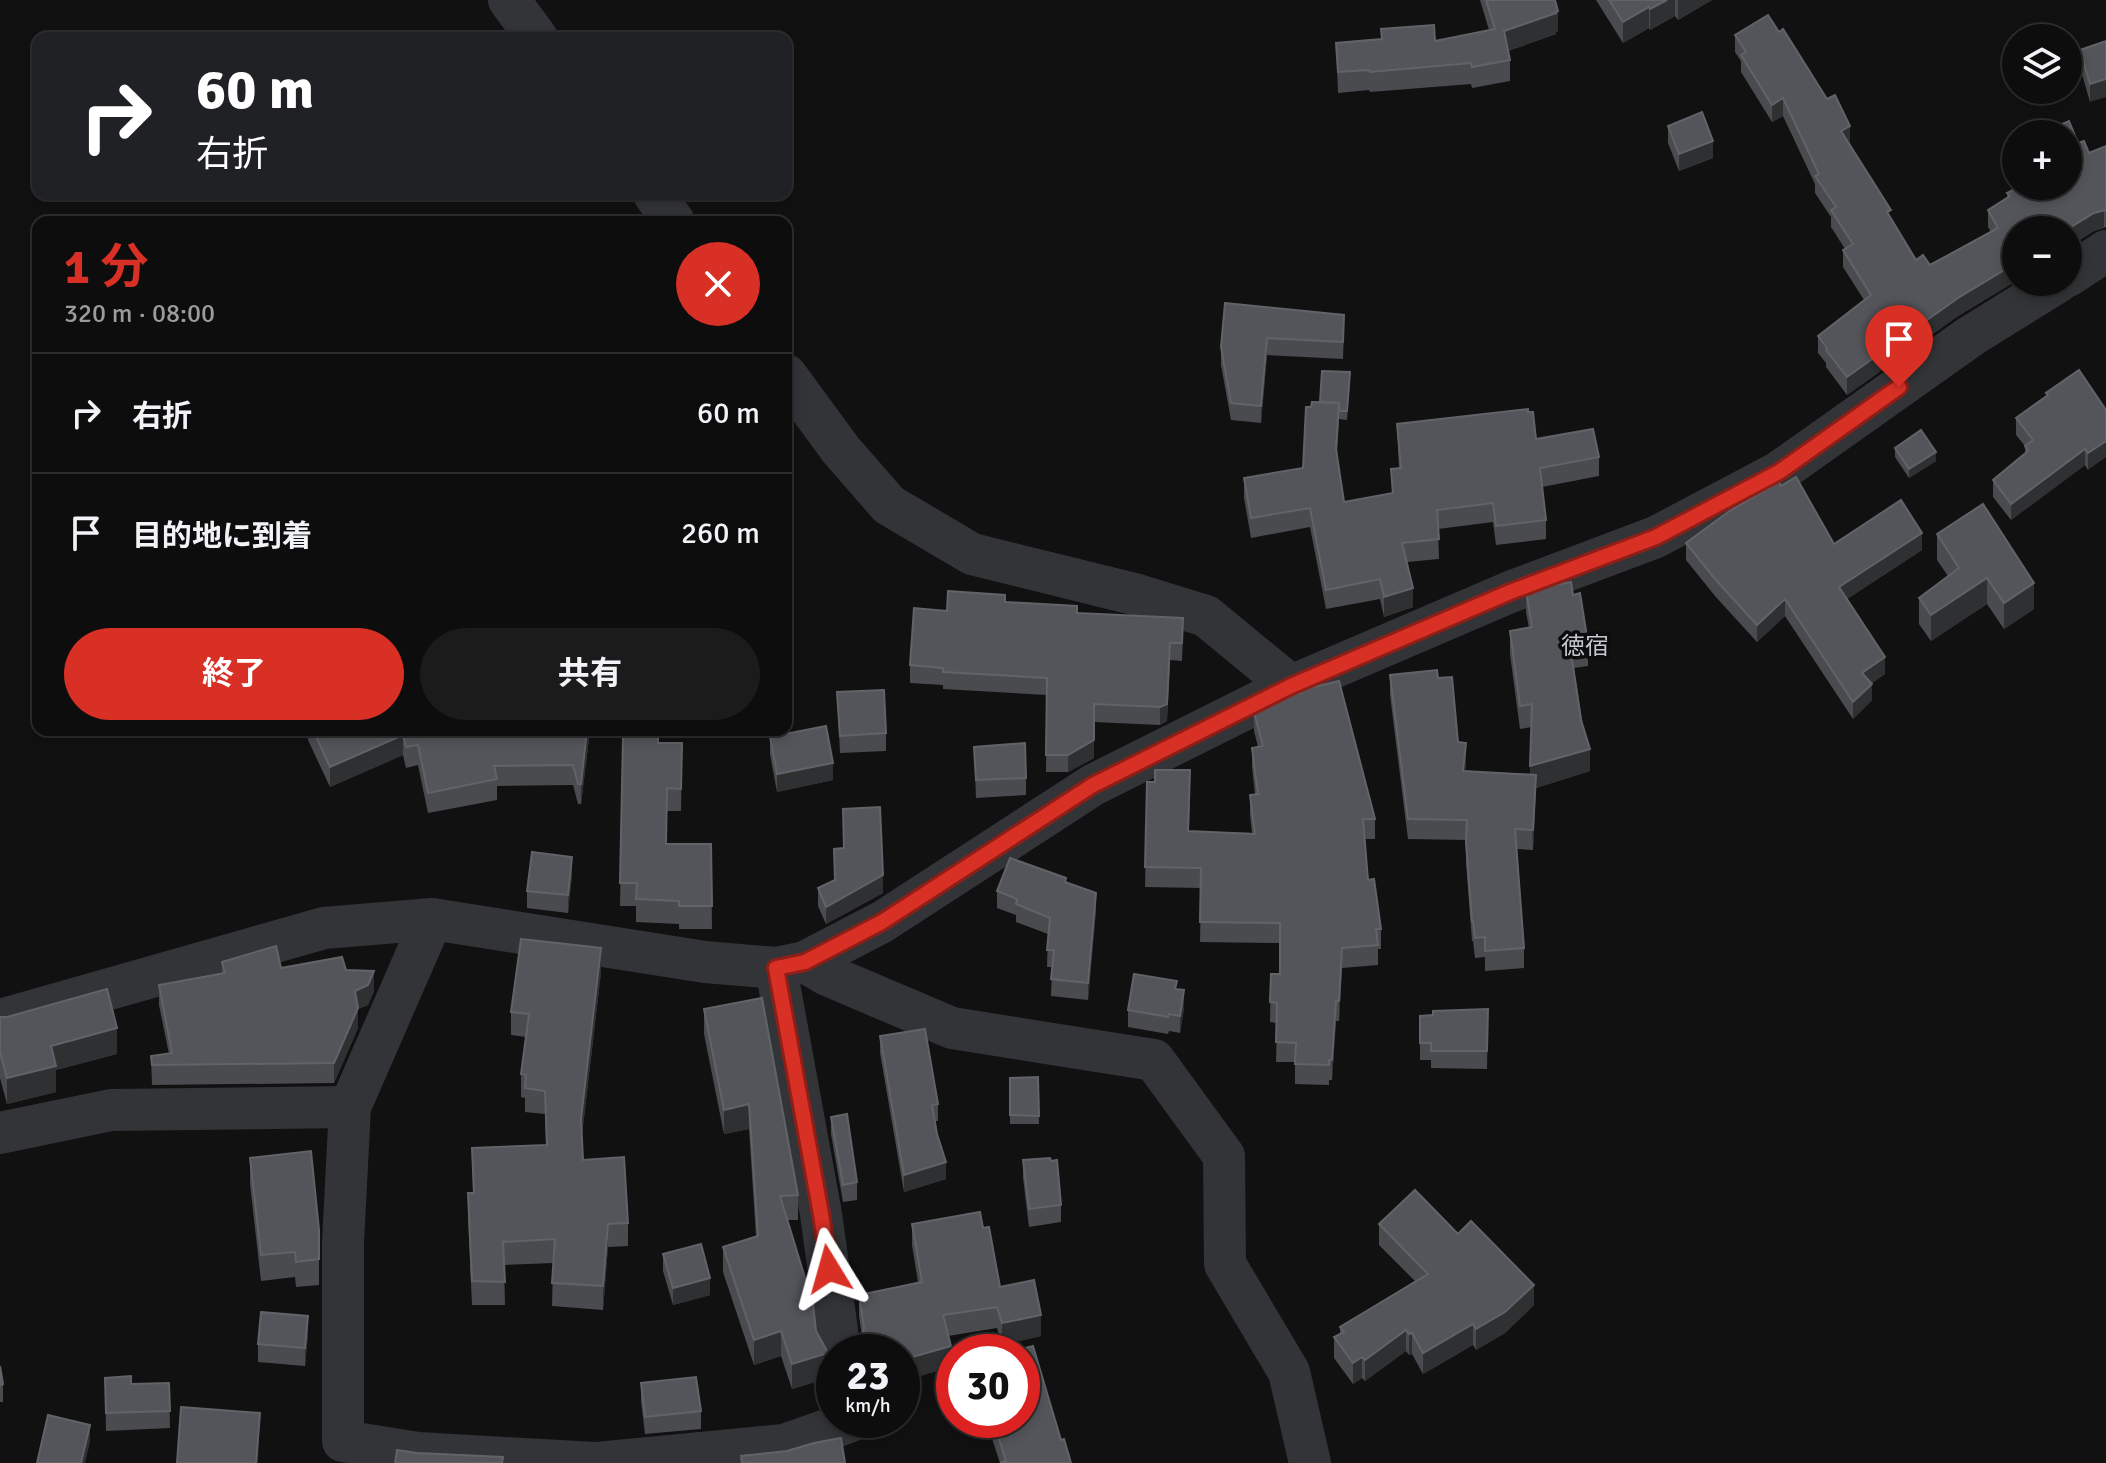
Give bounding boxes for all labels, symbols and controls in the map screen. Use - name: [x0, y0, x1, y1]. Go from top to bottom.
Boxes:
- map controls: [2002, 24, 2082, 296]
- button: layers: [2002, 24, 2082, 104]
- text: 60 m: [196, 55, 314, 124]
- icon: right: [64, 64, 168, 168]
- button: +: [2002, 120, 2082, 200]
- text: 右折: [196, 132, 268, 177]
- button: −: [2002, 216, 2082, 296]
- text: 1 分: [64, 238, 148, 297]
- button: close: [676, 242, 760, 326]
- text: 320 m · 08:00: [64, 298, 215, 330]
- pin: [1865, 305, 1933, 387]
- icon: arrive: [1877, 317, 1921, 361]
- icon: right: [64, 391, 108, 435]
- text: 60 m: [697, 395, 760, 432]
- text: 右折: [132, 398, 192, 435]
- icon: arrive: [64, 511, 108, 555]
- text: 260 m: [681, 515, 760, 552]
- text: 目的地に到着: [132, 518, 312, 555]
- button: 終了: [64, 628, 404, 720]
- button: 共有: [420, 628, 760, 720]
- district label: 徳宿: [1561, 631, 1609, 661]
- position arrow: [787, 1227, 871, 1311]
- speed limit sign: 30: [936, 1334, 1040, 1438]
- text: 23: [846, 1351, 890, 1401]
- text: km/h: [845, 1393, 891, 1418]

